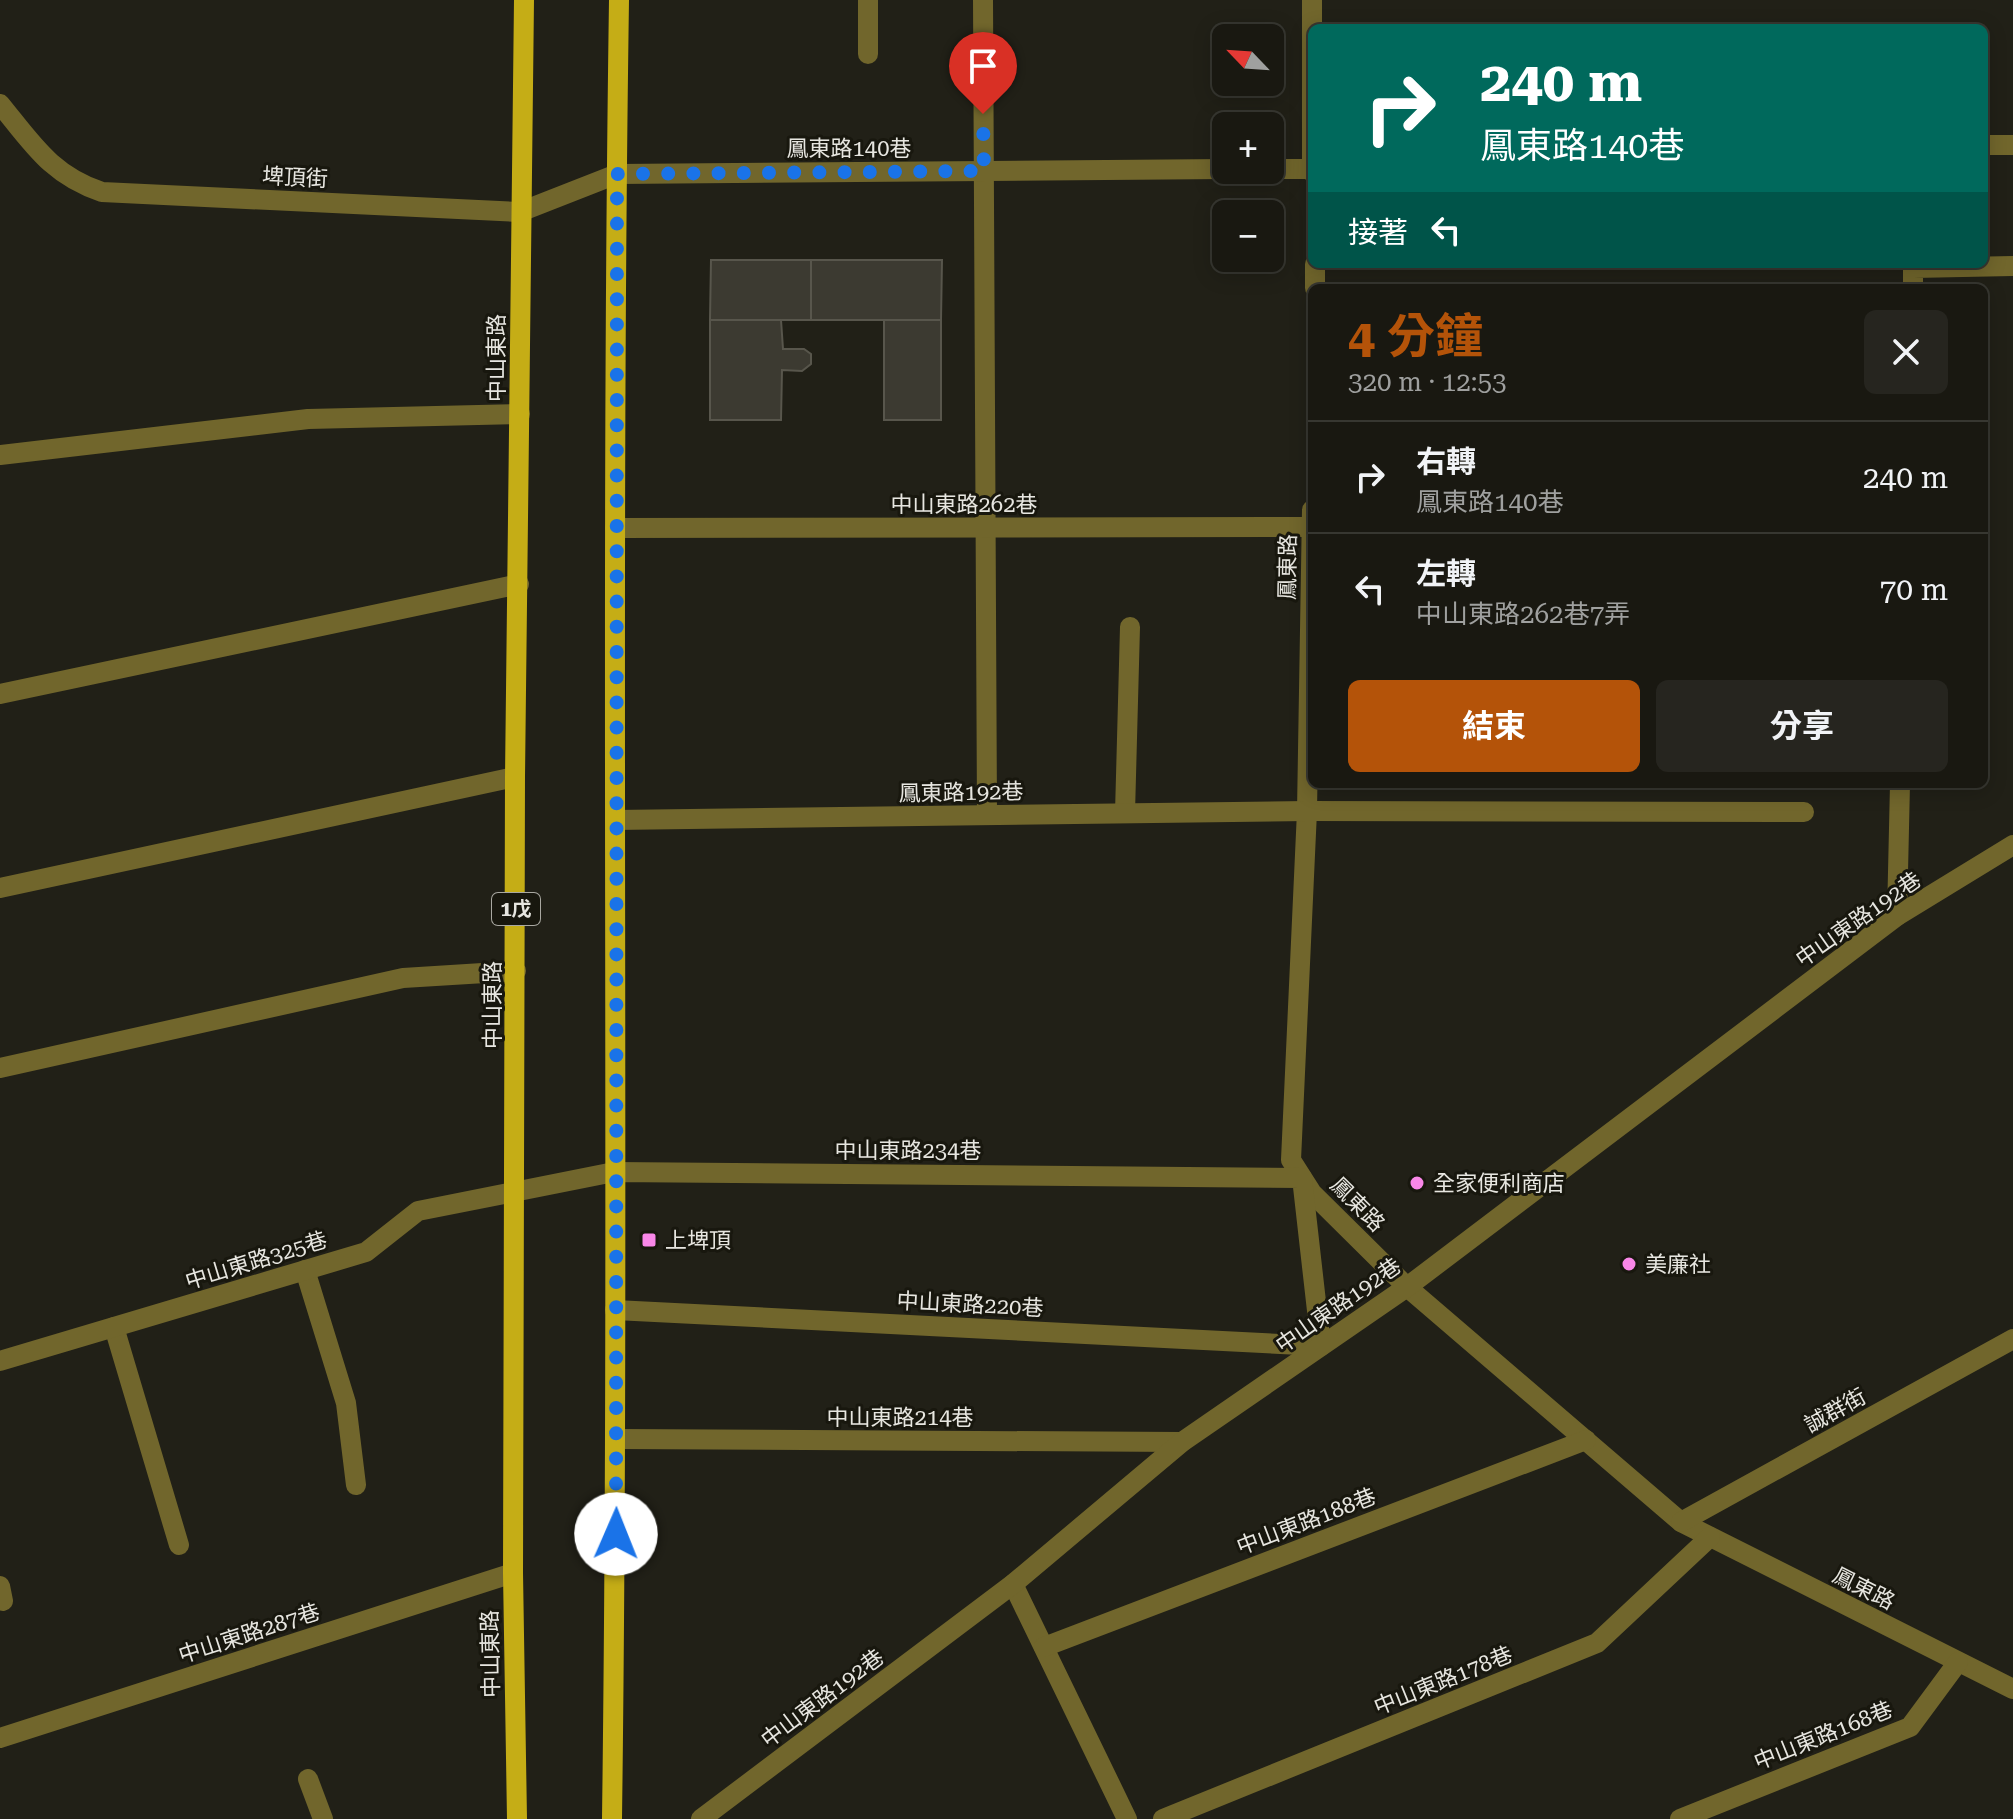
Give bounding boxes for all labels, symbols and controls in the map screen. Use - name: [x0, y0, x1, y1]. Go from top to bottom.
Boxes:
- north arrow: [1212, 24, 1284, 96]
- map controls: [1212, 24, 1284, 272]
- pin: [949, 32, 1017, 114]
- icon: arrive: [961, 44, 1005, 88]
- text: 240 m: [1480, 49, 1642, 115]
- icon: right: [1348, 56, 1452, 160]
- button: +: [1212, 112, 1284, 184]
- text: 鳳東路140巷: [1480, 125, 1684, 167]
- street label: 鳳東路140巷: [787, 136, 911, 161]
- street label: 埤頂街: [261, 163, 329, 192]
- button: −: [1212, 200, 1284, 272]
- icon: left: [1424, 208, 1468, 252]
- text: 接著: [1348, 215, 1408, 250]
- text: 4 分鐘: [1348, 309, 1483, 365]
- button: close: [1864, 310, 1948, 394]
- street label: 中山東路: [484, 314, 509, 402]
- text: 320 m · 12:53: [1348, 367, 1507, 397]
- text: 右轉: [1416, 444, 1476, 479]
- icon: right: [1348, 455, 1392, 499]
- text: 240 m: [1863, 460, 1948, 495]
- text: 鳳東路140巷: [1416, 487, 1564, 517]
- street label: 中山東路262巷: [891, 492, 1037, 517]
- street label: 鳳東路: [1274, 534, 1301, 600]
- text: 左轉: [1416, 556, 1476, 591]
- icon: left: [1348, 567, 1392, 611]
- text: 70 m: [1879, 572, 1948, 607]
- text: 中山東路262巷7弄: [1416, 599, 1630, 629]
- button: 結束: [1348, 680, 1640, 772]
- button: 分享: [1656, 680, 1948, 772]
- street label: 鳳東路192巷: [898, 779, 1024, 806]
- street label: 中山東路192巷: [1791, 867, 1926, 972]
- road number: 1戊: [492, 893, 540, 925]
- street label: 中山東路: [480, 961, 505, 1049]
- street label: 中山東路234巷: [835, 1138, 981, 1163]
- place label: 全家便利商店: [1433, 1171, 1565, 1196]
- street label: 鳳東路: [1325, 1172, 1390, 1237]
- marker: 全家便利商店: [1408, 1174, 1426, 1192]
- street label: 中山東路325巷: [182, 1227, 330, 1294]
- place label: 上埤頂: [665, 1228, 731, 1253]
- marker: 上埤頂: [640, 1231, 658, 1249]
- place label: 美廉社: [1645, 1252, 1711, 1277]
- street label: 中山東路192巷: [1271, 1253, 1406, 1358]
- marker: 美廉社: [1620, 1255, 1638, 1273]
- street label: 中山東路220巷: [896, 1288, 1044, 1321]
- street label: 誠群街: [1800, 1384, 1870, 1437]
- street label: 中山東路214巷: [827, 1405, 973, 1430]
- street label: 中山東路188巷: [1233, 1483, 1379, 1559]
- position arrow: [574, 1492, 658, 1576]
- street label: 鳳東路: [1829, 1562, 1899, 1615]
- street label: 中山東路287巷: [175, 1599, 323, 1668]
- street label: 中山東路: [477, 1610, 504, 1698]
- street label: 中山東路178巷: [1370, 1641, 1516, 1720]
- street label: 中山東路192巷: [756, 1644, 889, 1753]
- street label: 中山東路168巷: [1750, 1696, 1896, 1775]

